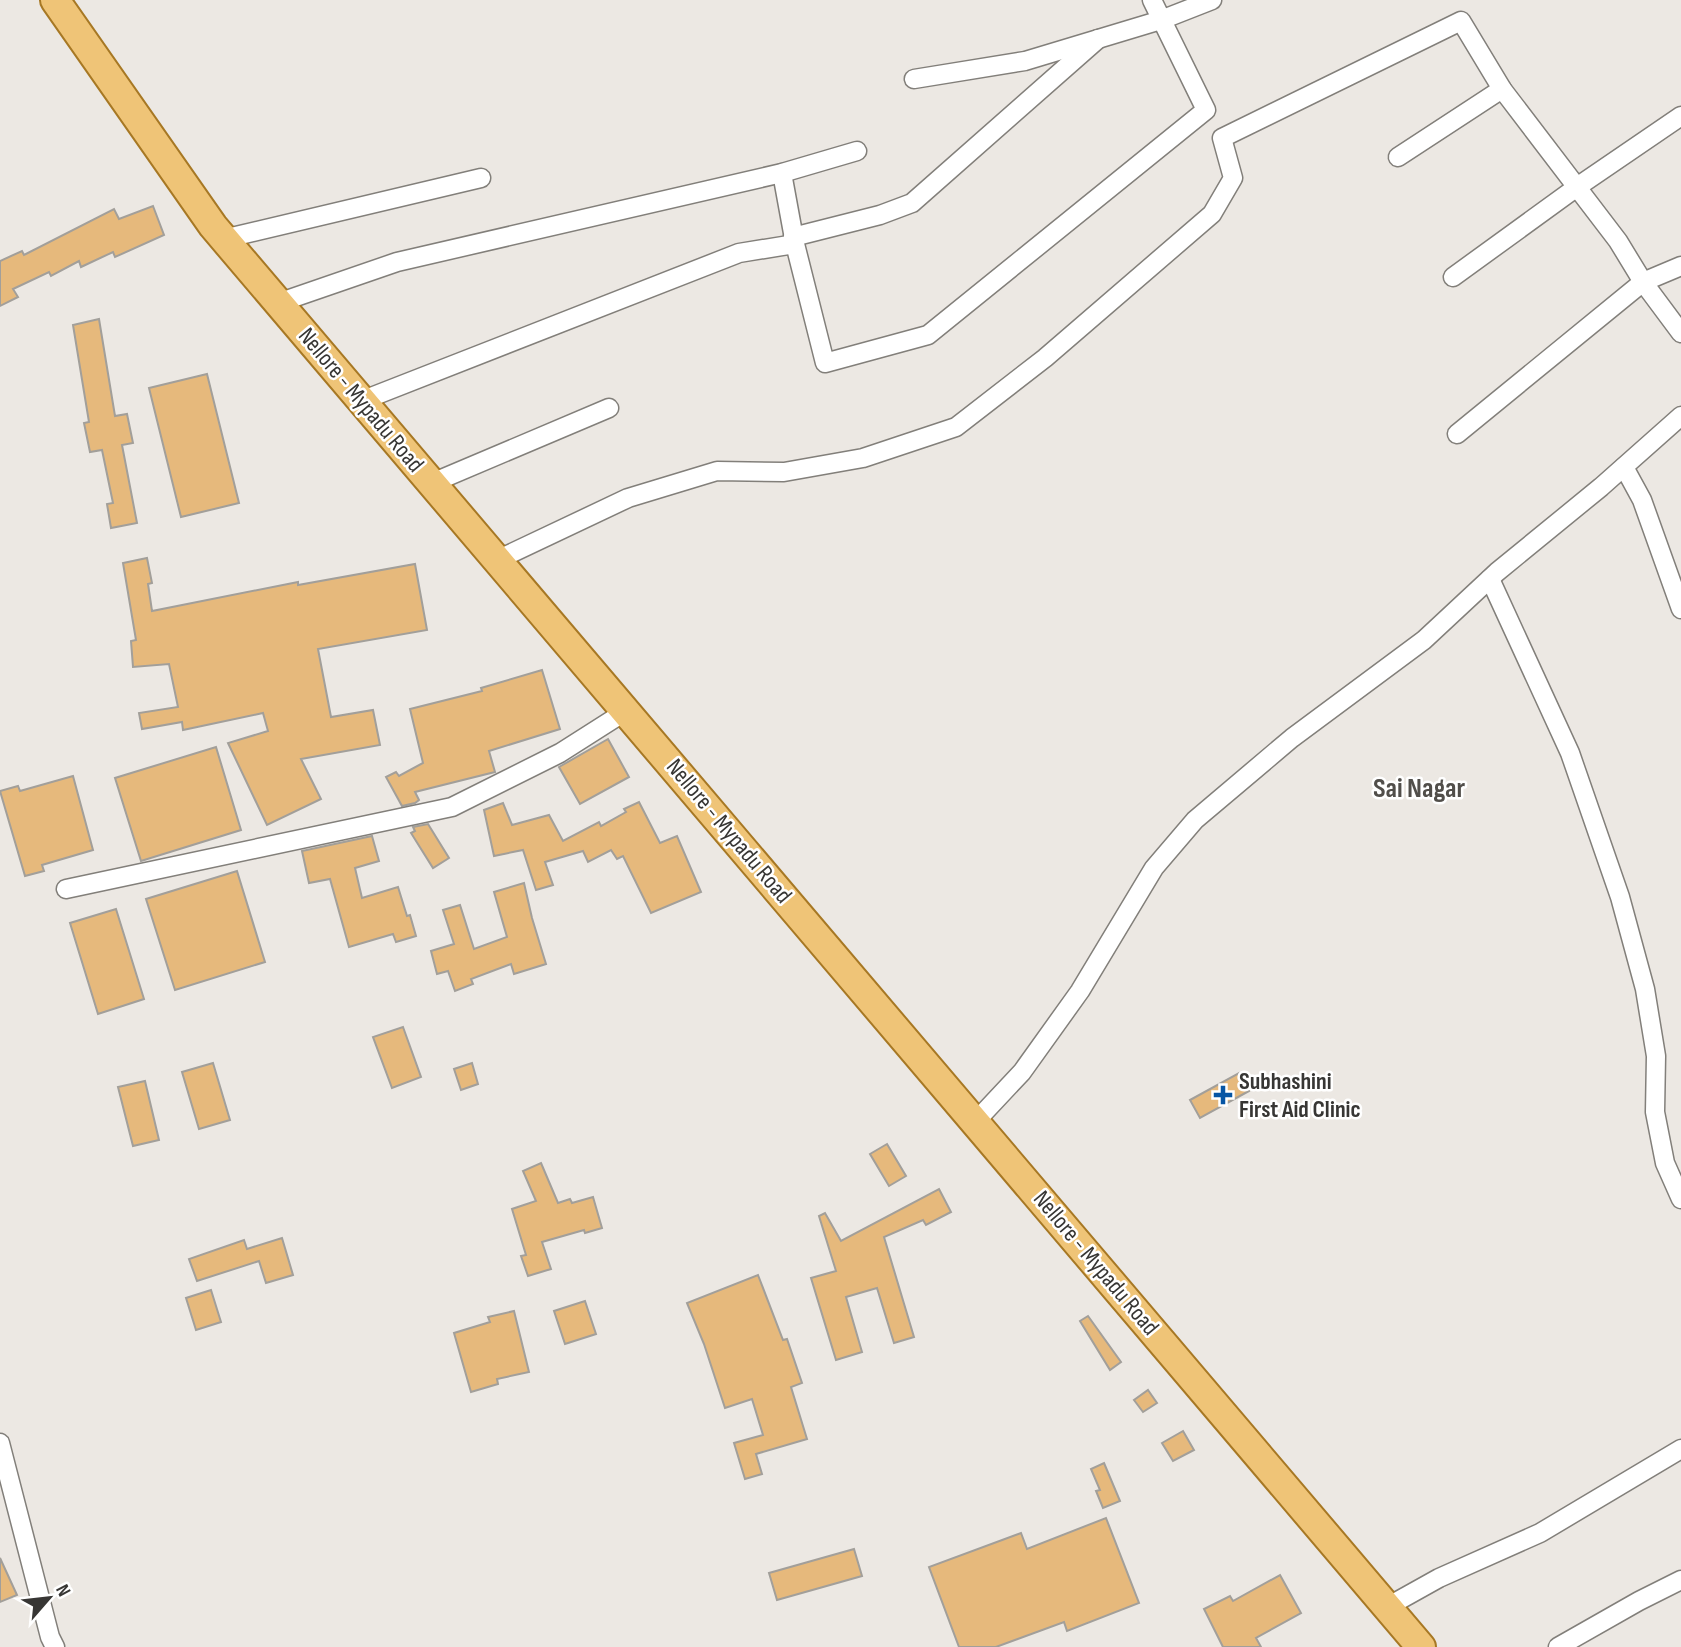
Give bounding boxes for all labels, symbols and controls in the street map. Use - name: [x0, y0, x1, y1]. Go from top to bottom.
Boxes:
- street label: Nellore - Mypadu Road: [292, 322, 430, 478]
- street label: Nellore - Mypadu Road: [660, 753, 798, 909]
- district label: Sai Nagar: [1373, 772, 1465, 805]
- place label: Subhashini First Aid Clinic: [1239, 1067, 1361, 1124]
- marker: Subhashini First Aid Clinic: [1213, 1085, 1233, 1105]
- street label: Nellore - Mypadu Road: [1027, 1185, 1165, 1341]
- north arrow: [14, 1563, 84, 1633]
- text: N: [50, 1581, 75, 1601]

